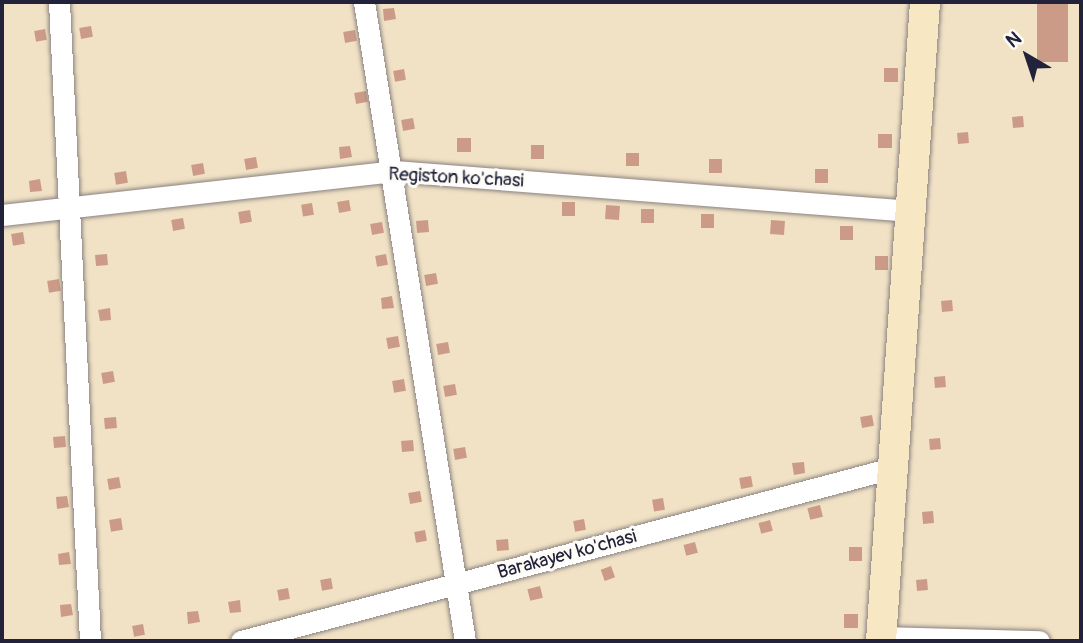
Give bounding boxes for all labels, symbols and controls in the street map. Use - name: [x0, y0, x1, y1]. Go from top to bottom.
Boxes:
- north arrow: [992, 21, 1062, 91]
- text: N: [1001, 26, 1026, 53]
- street label: Registon ko'chasi: [388, 163, 524, 193]
- street label: Barakayev ko'chasi: [495, 525, 639, 585]

